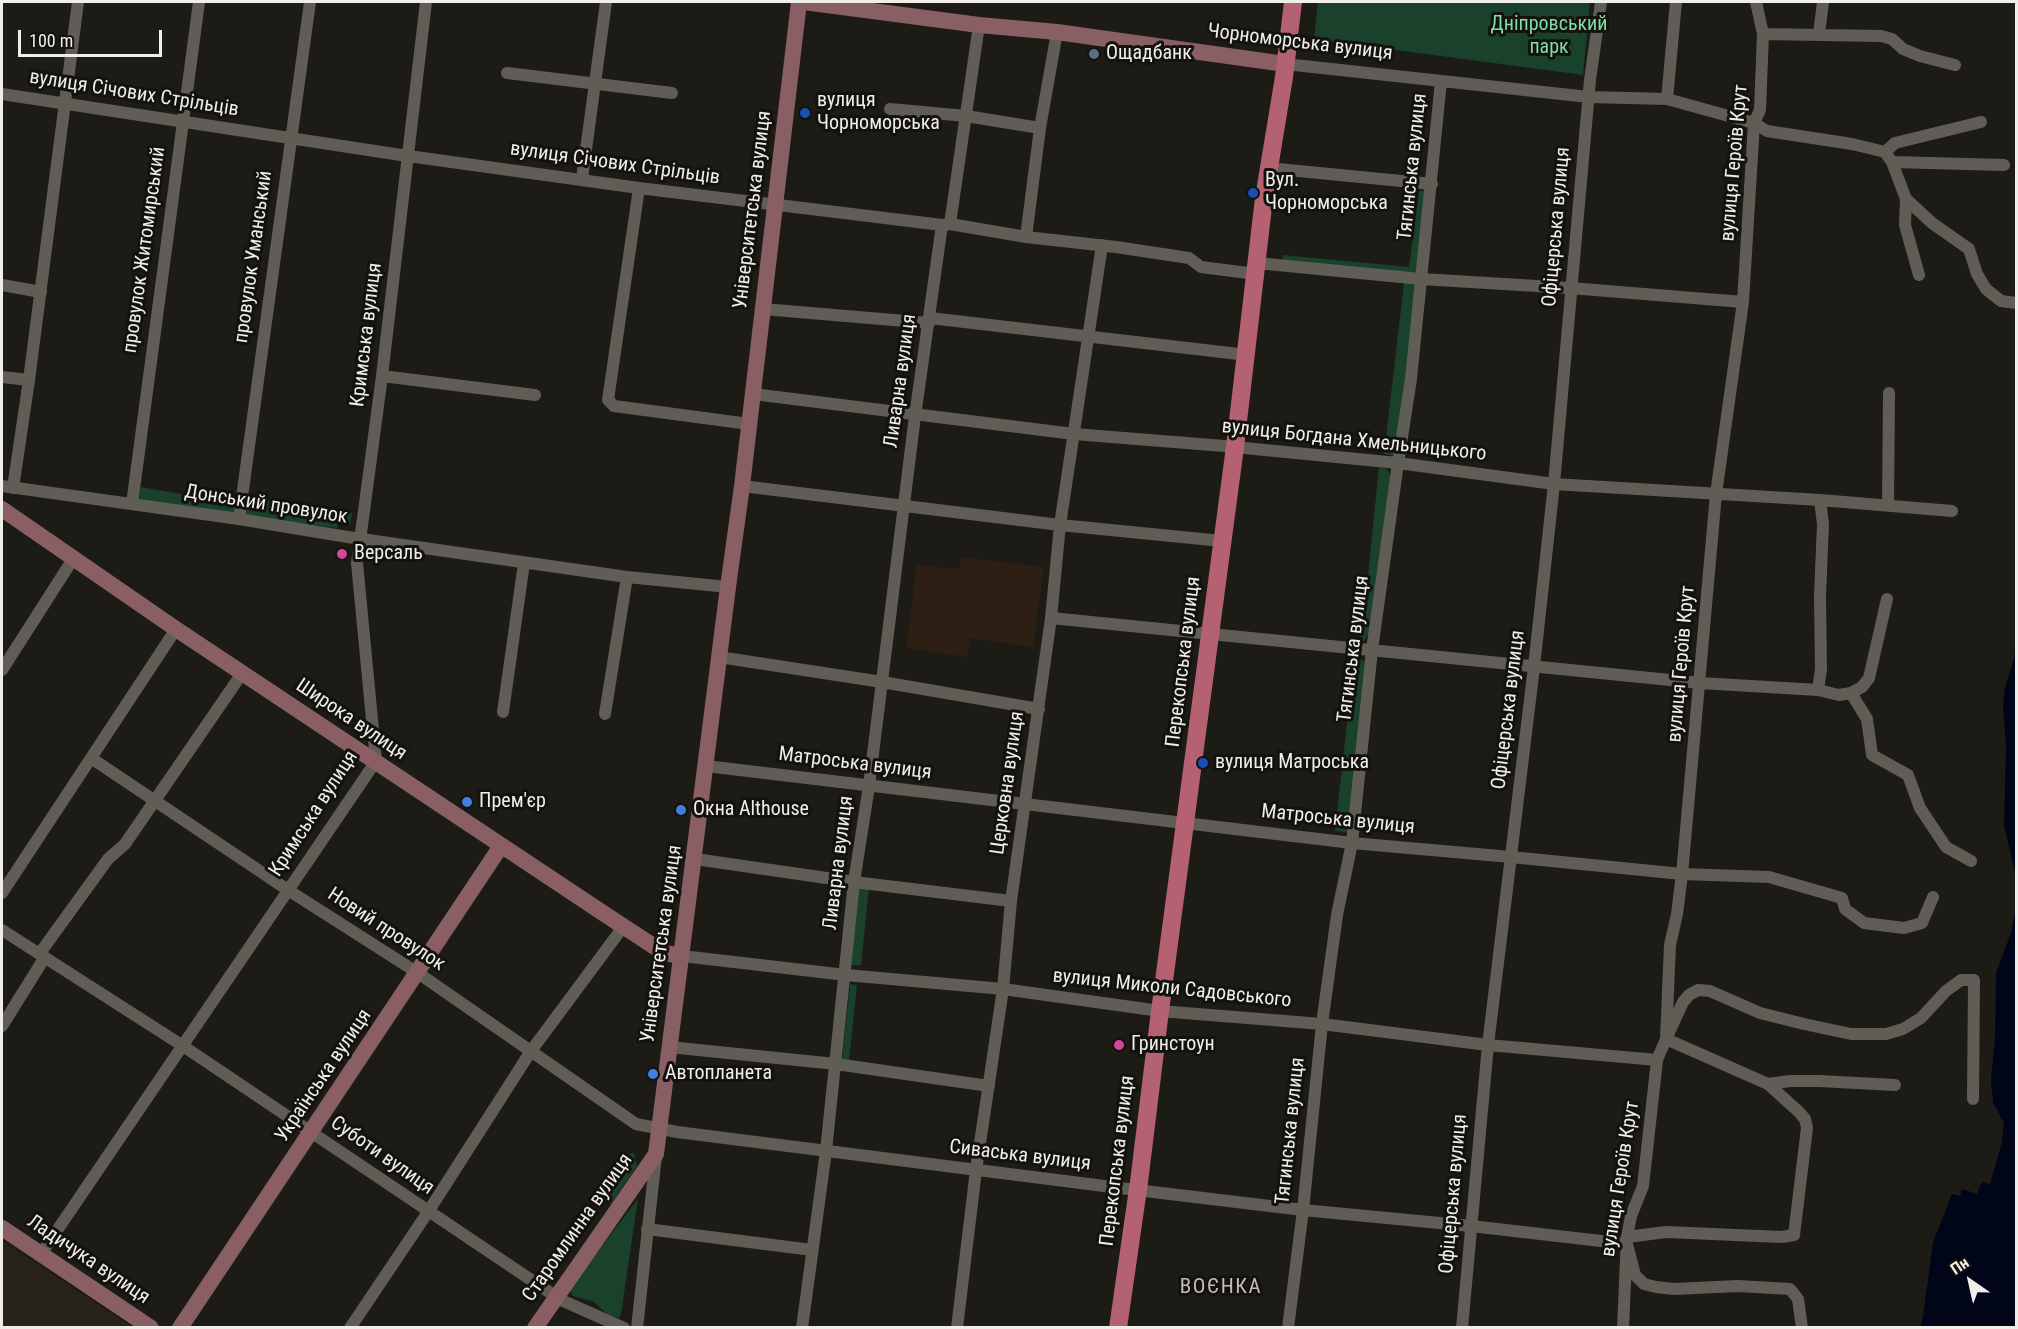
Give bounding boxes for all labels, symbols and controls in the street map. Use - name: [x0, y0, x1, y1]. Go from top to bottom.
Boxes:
- park label: Дніпровський парк: [1491, 13, 1607, 60]
- scale bar: [21, 18, 165, 56]
- street label: Чорноморська вулиця: [1206, 20, 1394, 66]
- text: 100 m: [29, 30, 73, 51]
- place label: Ощадбанк: [1106, 42, 1192, 66]
- marker: Ощадбанк: [1087, 47, 1101, 61]
- street label: вулиця Січових Стрільців: [28, 66, 240, 122]
- street label: вулиця Героїв Крут: [1716, 84, 1754, 242]
- place label: вулиця Чорноморська: [817, 89, 940, 136]
- street label: Тягинська вулиця: [1393, 92, 1433, 242]
- marker: вулиця Чорноморська: [798, 106, 812, 120]
- street label: Університетська вулиця: [729, 110, 777, 310]
- street label: вулиця Січових Стрільців: [509, 137, 721, 191]
- street label: провулок Житомирський: [119, 145, 171, 355]
- street label: Офіцерська вулиця: [1538, 146, 1576, 308]
- street label: провулок Уманський: [230, 169, 278, 345]
- place label: Вул. Чорноморська: [1265, 169, 1388, 216]
- marker: Вул. Чорноморська: [1246, 186, 1260, 200]
- street label: Кримська вулиця: [346, 262, 388, 408]
- street label: Ливарна вулиця: [880, 313, 922, 449]
- street label: вулиця Богдана Хмельницького: [1221, 415, 1487, 467]
- street label: Донський провулок: [183, 480, 349, 530]
- place label: Версаль: [354, 542, 423, 566]
- marker: Версаль: [335, 547, 349, 561]
- street label: Тягинська вулиця: [1333, 574, 1375, 724]
- street label: Перекопська вулиця: [1162, 575, 1206, 749]
- street label: вулиця Героїв Крут: [1663, 585, 1701, 743]
- street label: Офіцерська вулиця: [1487, 629, 1531, 791]
- street label: Широка вулиця: [291, 674, 411, 766]
- street label: Церковна вулиця: [986, 710, 1030, 856]
- street label: Матроська вулиця: [777, 743, 933, 785]
- street label: Кримська вулиця: [264, 747, 364, 881]
- place label: вулиця Матроська: [1215, 751, 1369, 775]
- marker: вулиця Матроська: [1196, 756, 1210, 770]
- place label: Прем'єр: [479, 790, 546, 814]
- marker: Прем'єр: [460, 795, 474, 809]
- street label: Ливарна вулиця: [819, 795, 859, 931]
- place label: Окна Althouse: [693, 798, 809, 822]
- street label: Матроська вулиця: [1260, 800, 1416, 840]
- marker: Окна Althouse: [674, 803, 688, 817]
- street label: Університетська вулиця: [636, 844, 688, 1044]
- street label: Новий провулок: [323, 883, 449, 977]
- street label: вулиця Миколи Садовського: [1051, 965, 1293, 1013]
- street label: Українська вулиця: [271, 1005, 377, 1147]
- place label: Гринстоун: [1131, 1033, 1215, 1057]
- marker: Гринстоун: [1112, 1038, 1126, 1052]
- street label: Тягинська вулиця: [1271, 1056, 1311, 1206]
- place label: Автопланета: [665, 1062, 772, 1086]
- marker: Автопланета: [646, 1067, 660, 1081]
- street label: Перекопська вулиця: [1096, 1074, 1140, 1248]
- street label: вулиця Героїв Крут: [1597, 1099, 1645, 1259]
- street label: Суботи вулиця: [326, 1111, 438, 1201]
- street label: Офіцерська вулиця: [1435, 1113, 1473, 1275]
- street label: Сиваська вулиця: [948, 1135, 1092, 1177]
- street label: Старомлинна вулиця: [518, 1149, 638, 1307]
- street label: Ладичука вулиця: [22, 1210, 154, 1310]
- north arrow: [1940, 1251, 2000, 1311]
- text: Пн: [1947, 1253, 1972, 1279]
- district label: ВОЄНКА: [1180, 1275, 1262, 1301]

